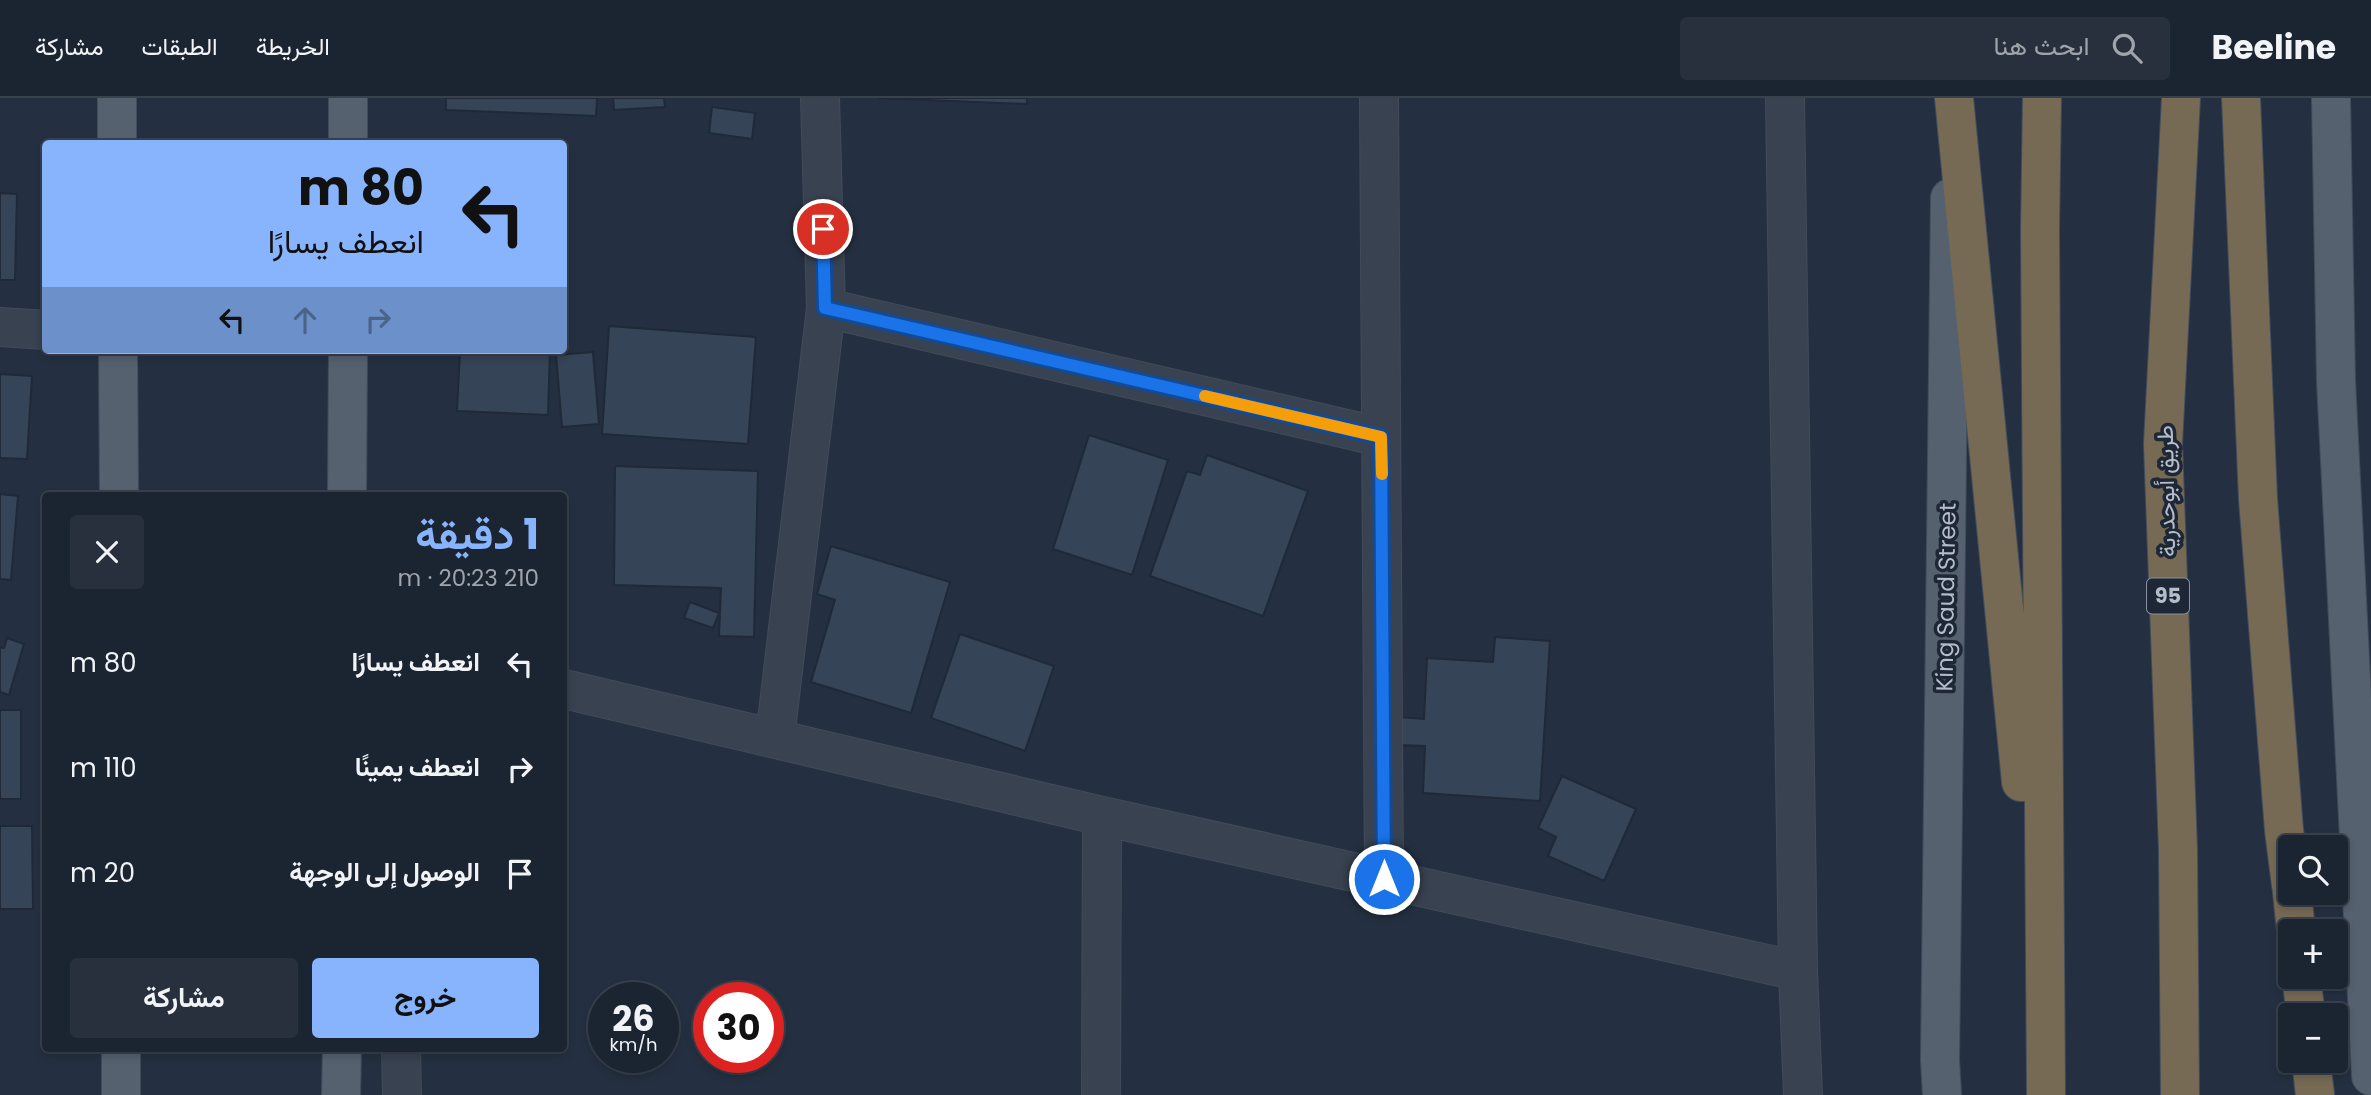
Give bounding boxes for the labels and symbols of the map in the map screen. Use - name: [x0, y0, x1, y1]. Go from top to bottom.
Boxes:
- pin: [793, 199, 853, 259]
- street label: طريق أبوحدرية: [2149, 425, 2183, 557]
- street label: King Saud Street: [1928, 502, 1964, 692]
- road number: 95: [2147, 578, 2189, 614]
- position arrow: [1347, 842, 1421, 916]
- speed limit sign: 30: [693, 982, 784, 1073]

